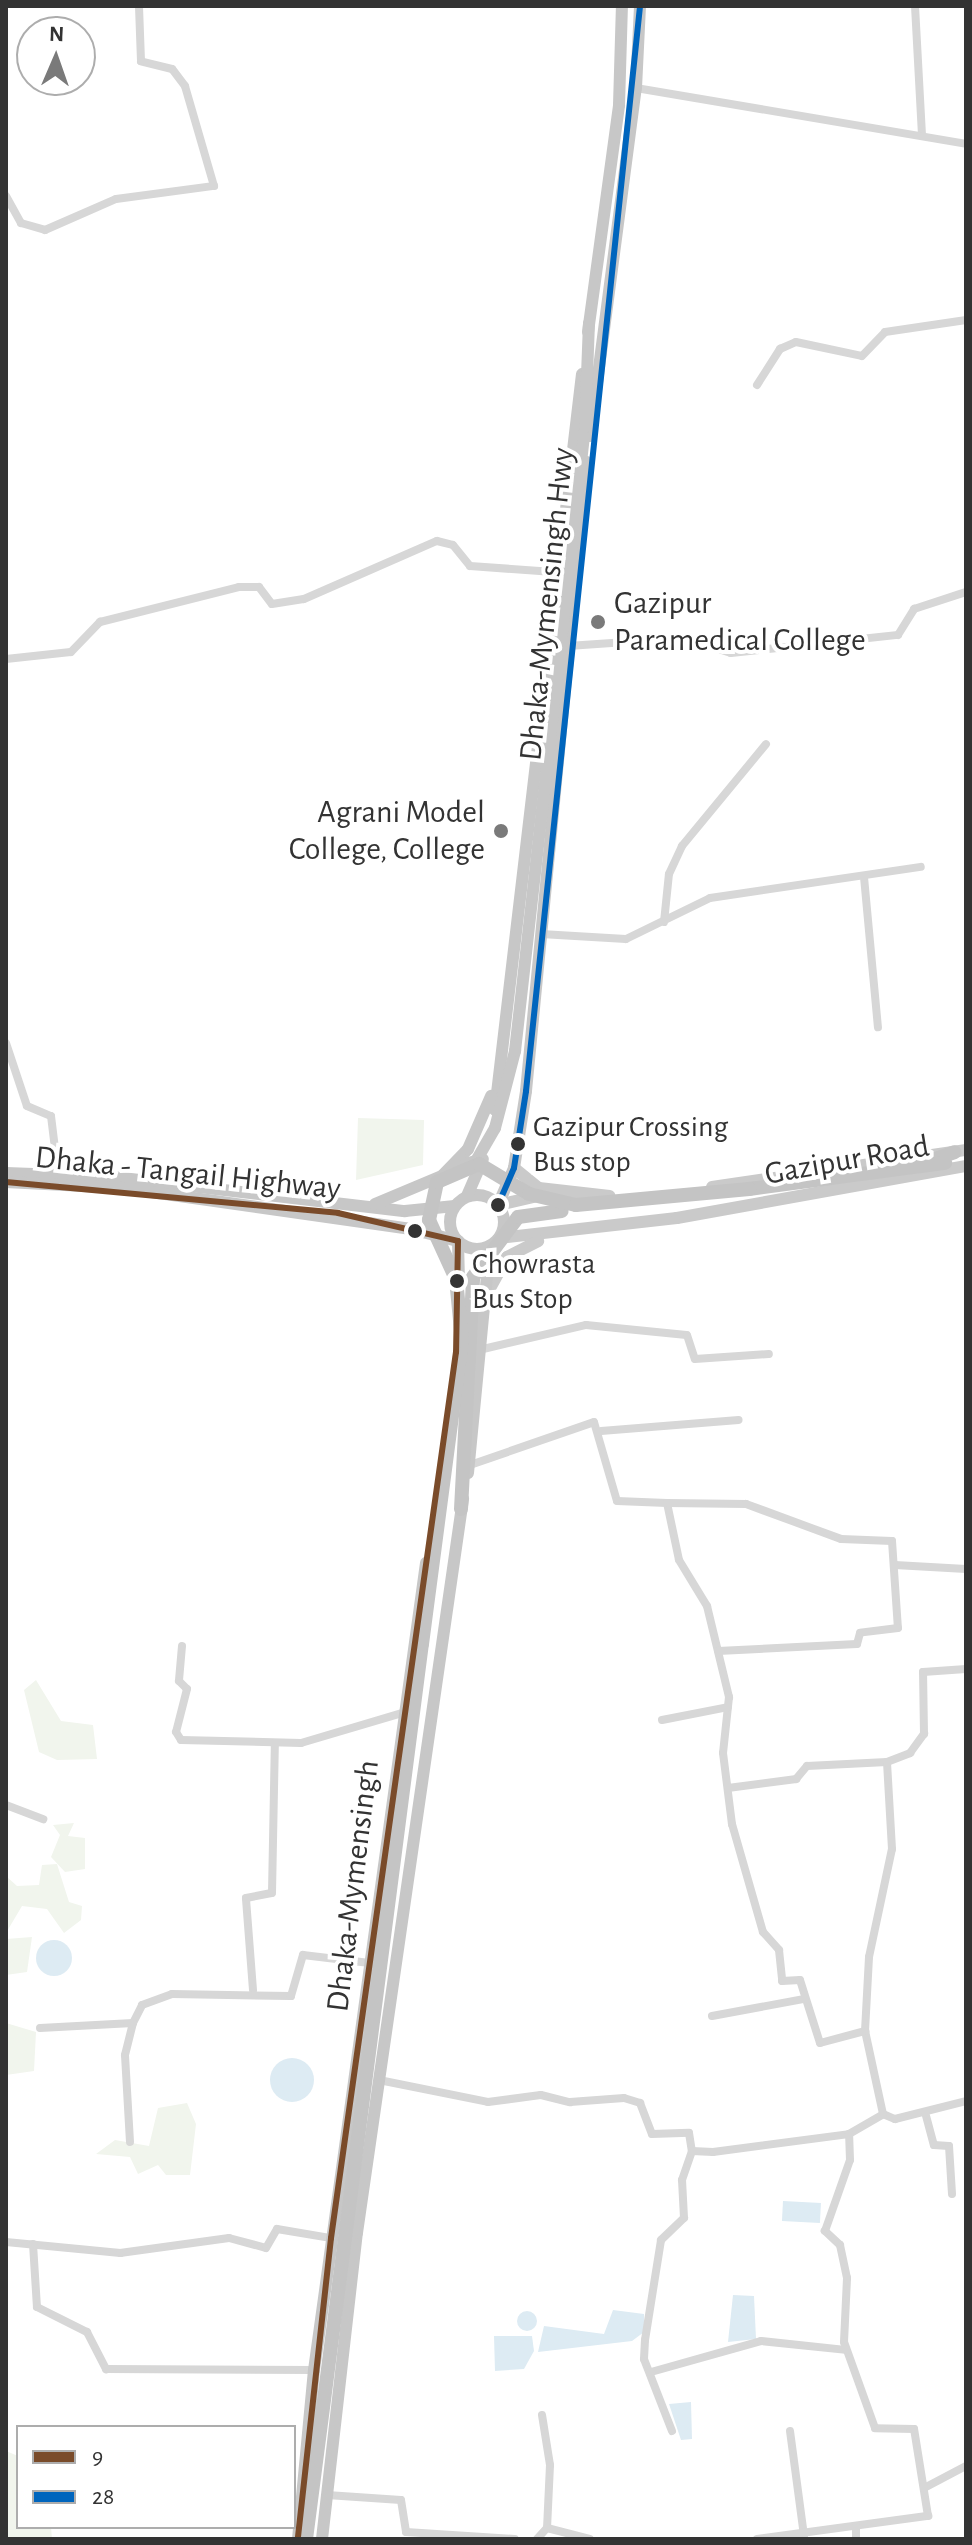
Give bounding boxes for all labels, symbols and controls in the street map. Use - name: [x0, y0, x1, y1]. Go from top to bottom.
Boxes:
- north arrow: [16, 16, 96, 96]
- text: N: [49, 23, 65, 45]
- street label: Dhaka-Mymensingh Hwy: [511, 446, 583, 762]
- place label: Gazipur Paramedical College: [614, 585, 866, 660]
- marker: Gazipur Paramedical College: [589, 613, 607, 631]
- place label: Agrani Model College, College: [289, 794, 485, 869]
- marker: Agrani Model College, College: [492, 822, 510, 840]
- place label: Gazipur Crossing Bus stop: [533, 1109, 728, 1180]
- street label: Gazipur Road: [762, 1127, 932, 1193]
- marker: Gazipur Crossing Bus stop: [510, 1136, 526, 1152]
- street label: Dhaka - Tangail Highway: [33, 1138, 343, 1208]
- unlabelled marker: [490, 1197, 506, 1213]
- unlabelled marker: [407, 1223, 423, 1239]
- place label: Chowrasta Bus Stop: [472, 1246, 596, 1316]
- marker: Chowrasta Bus Stop: [449, 1273, 465, 1289]
- street label: Dhaka-Mymensingh: [319, 1758, 387, 2014]
- legend: [16, 2425, 296, 2529]
- text: 9: [92, 2445, 103, 2469]
- text: 28: [92, 2485, 114, 2509]

